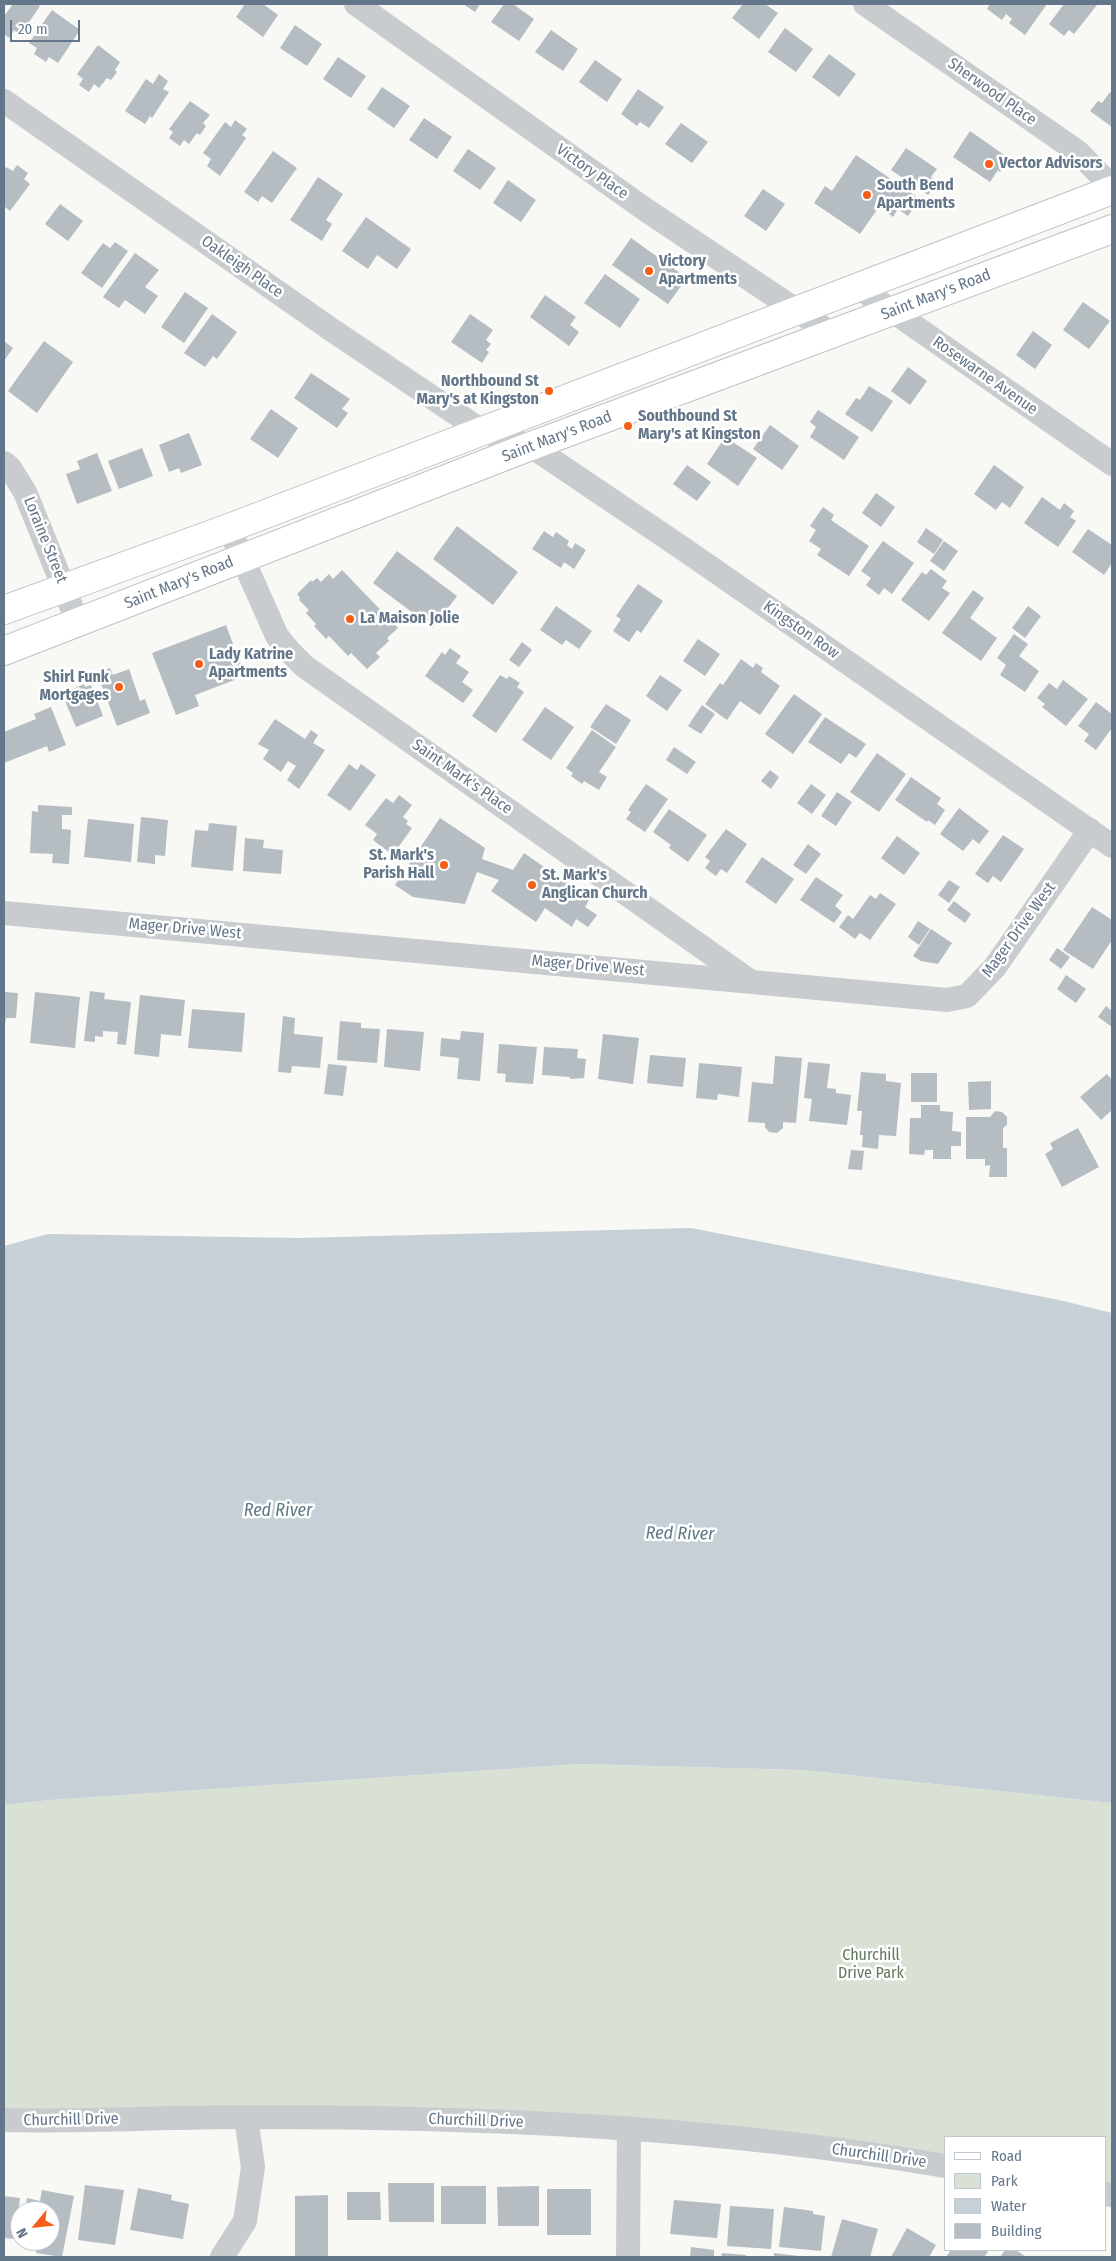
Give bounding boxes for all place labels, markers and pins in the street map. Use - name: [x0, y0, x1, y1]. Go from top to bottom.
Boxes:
- place label: Vector Advisors: [999, 154, 1102, 174]
- marker: Vector Advisors: [983, 158, 995, 170]
- place label: South Bend Apartments: [877, 176, 955, 214]
- marker: South Bend Apartments: [861, 189, 873, 201]
- place label: Victory Apartments: [659, 252, 737, 290]
- marker: Victory Apartments: [643, 265, 655, 277]
- place label: Northbound St Mary's at Kingston: [416, 372, 539, 410]
- marker: Northbound St Mary's at Kingston: [543, 385, 555, 397]
- place label: Southbound St Mary's at Kingston: [638, 407, 761, 445]
- marker: Southbound St Mary's at Kingston: [622, 420, 634, 432]
- place label: La Maison Jolie: [360, 609, 459, 629]
- marker: La Maison Jolie: [344, 613, 356, 625]
- place label: Lady Katrine Apartments: [209, 645, 293, 683]
- marker: Lady Katrine Apartments: [193, 658, 205, 670]
- place label: Shirl Funk Mortgages: [40, 668, 109, 706]
- marker: Shirl Funk Mortgages: [113, 681, 125, 693]
- place label: St. Mark's Parish Hall: [363, 846, 434, 884]
- marker: St. Mark's Parish Hall: [438, 859, 450, 871]
- place label: St. Mark's Anglican Church: [542, 866, 648, 904]
- marker: St. Mark's Anglican Church: [526, 879, 538, 891]

